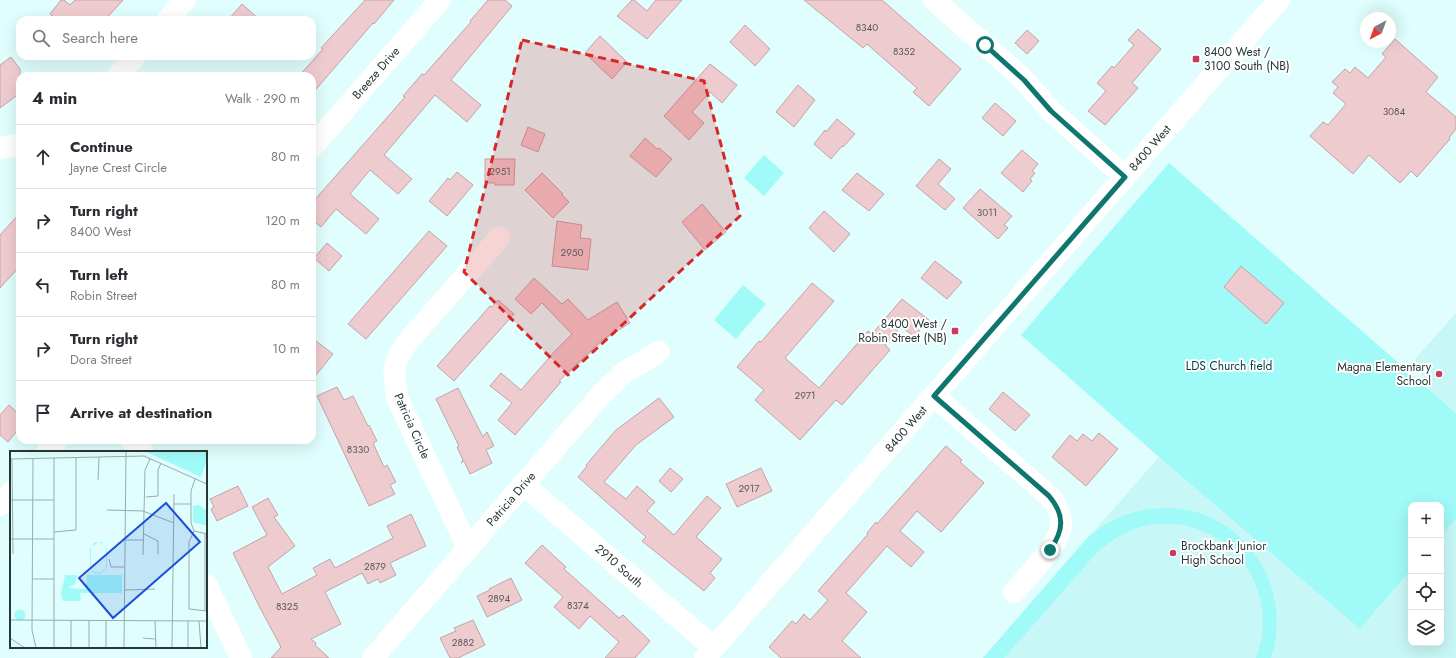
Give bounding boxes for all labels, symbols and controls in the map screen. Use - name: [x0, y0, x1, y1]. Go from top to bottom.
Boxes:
- north arrow: [1360, 12, 1396, 48]
- search box: [16, 16, 316, 60]
- house number: 8340: [856, 20, 878, 35]
- icon: search: [30, 27, 52, 49]
- text: Search here: [62, 27, 138, 49]
- route start: [976, 36, 994, 54]
- street label: Breeze Drive: [348, 43, 404, 103]
- place label: 8400 West / 3100 South (NB): [1204, 43, 1290, 75]
- house number: 8352: [893, 44, 915, 59]
- marker: 8400 West / 3100 South (NB): [1191, 54, 1201, 64]
- text: 4 min: [32, 86, 77, 110]
- text: Walk · 290 m: [225, 89, 300, 108]
- house number: 3084: [1383, 104, 1406, 119]
- street label: 8400 West: [1125, 121, 1175, 175]
- text: Continue: [70, 136, 133, 158]
- icon: ahead: [32, 146, 54, 168]
- text: 80 m: [271, 147, 300, 166]
- text: Jayne Crest Circle: [70, 158, 167, 177]
- house number: 2951: [489, 164, 511, 179]
- text: Turn right: [70, 200, 138, 222]
- house number: 3011: [977, 205, 997, 220]
- icon: right: [32, 210, 54, 232]
- text: 120 m: [265, 211, 300, 230]
- text: 8400 West: [70, 222, 131, 241]
- house number: 2950: [560, 245, 584, 260]
- text: Turn left: [70, 264, 128, 286]
- icon: left: [32, 274, 54, 296]
- text: 80 m: [271, 275, 300, 294]
- text: Robin Street: [70, 286, 137, 305]
- place label: 8400 West / Robin Street (NB): [858, 315, 947, 347]
- marker: 8400 West / Robin Street (NB): [950, 326, 960, 336]
- text: Turn right: [70, 328, 138, 350]
- icon: right: [32, 338, 54, 360]
- text: 10 m: [272, 339, 300, 358]
- text: Dora Street: [70, 350, 132, 369]
- park label: LDS Church field: [1186, 357, 1272, 375]
- place label: Magna Elementary School: [1337, 358, 1432, 390]
- marker: Magna Elementary School: [1434, 369, 1444, 379]
- house number: 2971: [795, 388, 815, 403]
- street label: Patricia Circle: [389, 390, 435, 462]
- icon: arrive: [32, 402, 54, 424]
- text: Arrive at destination: [70, 402, 212, 424]
- street label: 8400 West: [881, 402, 931, 456]
- house number: 8330: [347, 442, 369, 457]
- inset map: [10, 451, 207, 648]
- street label: Patricia Drive: [482, 468, 540, 530]
- house number: 2917: [738, 481, 760, 496]
- map controls: [1408, 502, 1444, 646]
- button: +: [1408, 502, 1444, 538]
- place label: Brockbank Junior High School: [1181, 537, 1267, 569]
- button: −: [1408, 538, 1444, 574]
- street label: 2910 South: [591, 540, 647, 592]
- route end: [1041, 541, 1059, 559]
- marker: Brockbank Junior High School: [1168, 548, 1178, 558]
- house number: 2879: [364, 559, 386, 574]
- button: locate: [1408, 574, 1444, 610]
- house number: 2894: [488, 591, 511, 606]
- house number: 8374: [567, 598, 589, 613]
- house number: 8325: [276, 599, 298, 614]
- button: layers: [1408, 610, 1444, 646]
- house number: 2882: [452, 635, 474, 650]

